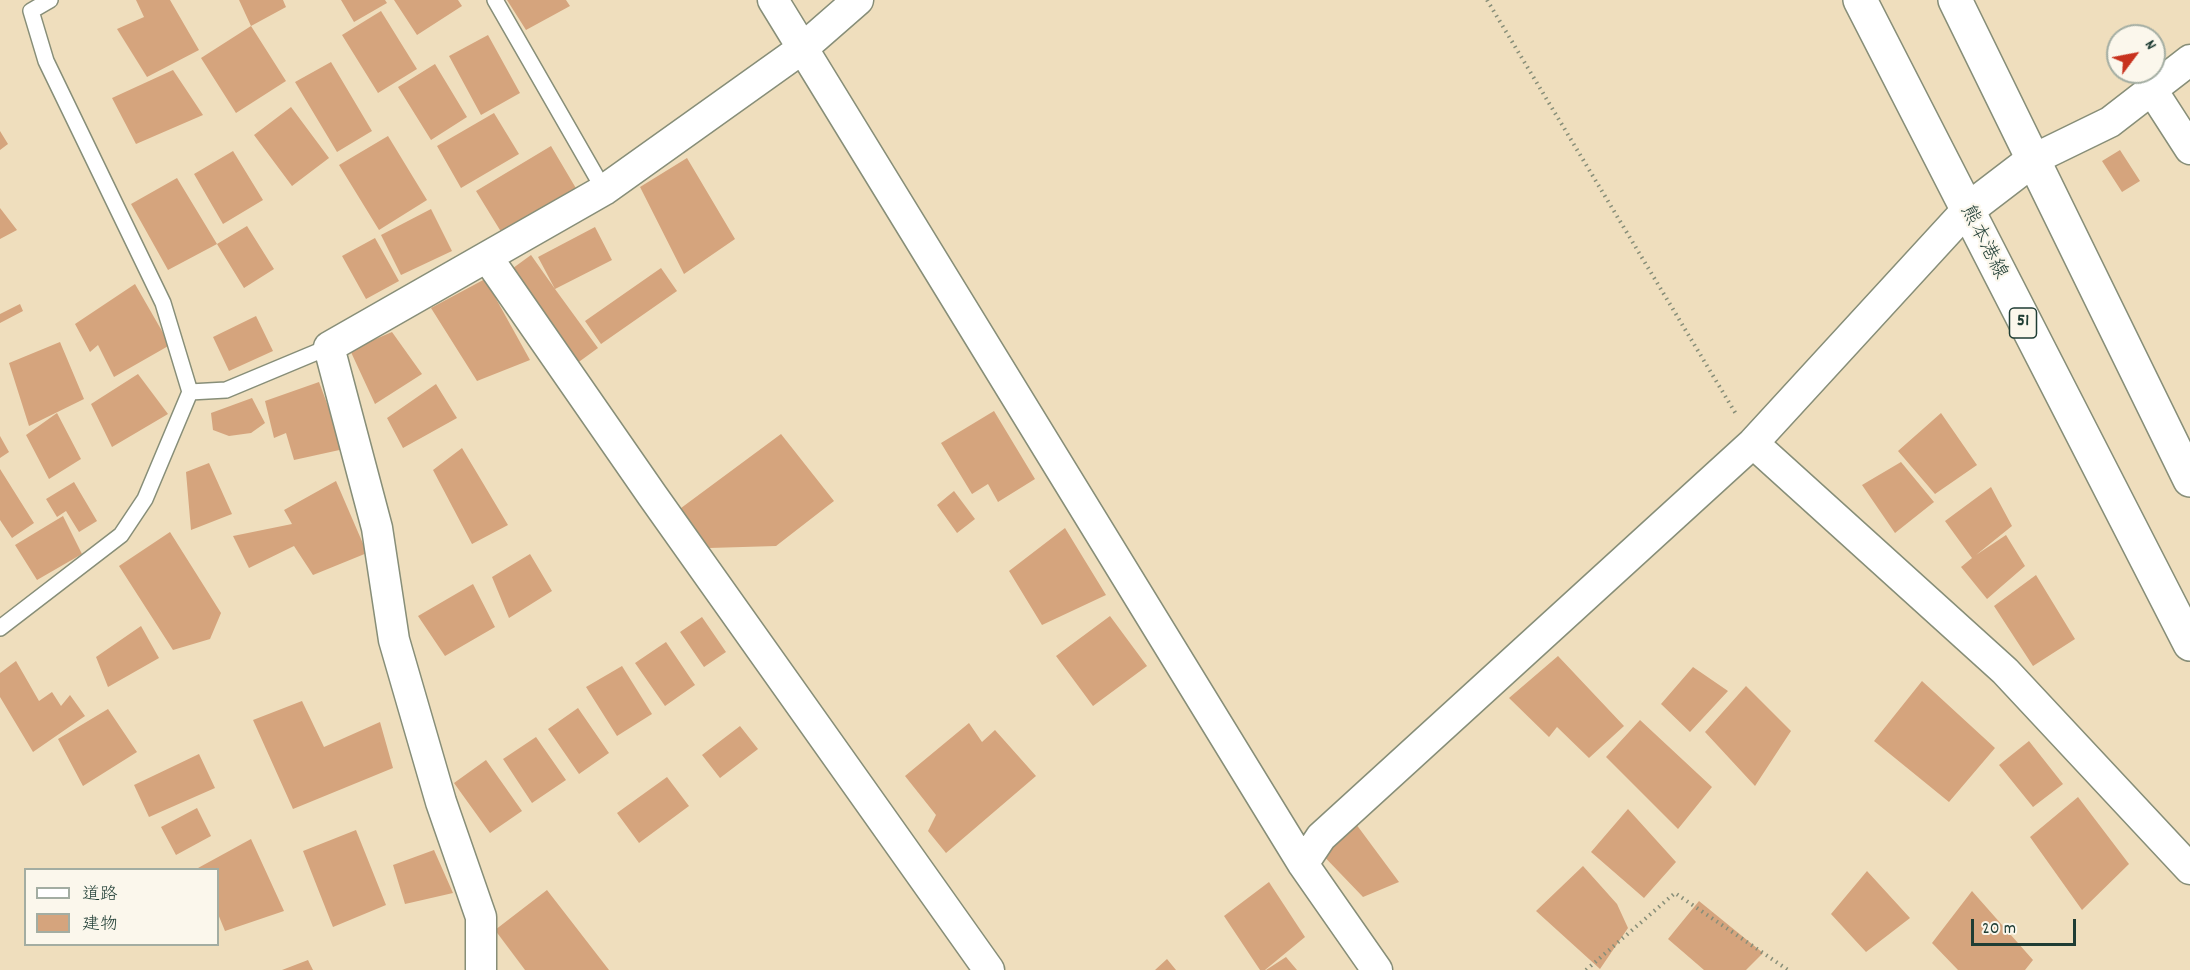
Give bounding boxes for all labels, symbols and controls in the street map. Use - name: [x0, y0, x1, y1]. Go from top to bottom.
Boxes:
- north arrow: [2106, 24, 2166, 84]
- text: N: [2138, 36, 2162, 55]
- street label: 熊本港線: [1953, 202, 2011, 284]
- road number: 51: [2010, 308, 2036, 338]
- legend: [24, 868, 219, 946]
- text: 道路: [82, 883, 118, 908]
- scale bar: [1974, 907, 2079, 945]
- text: 建物: [82, 913, 118, 938]
- text: 20 m: [1982, 917, 2016, 942]

